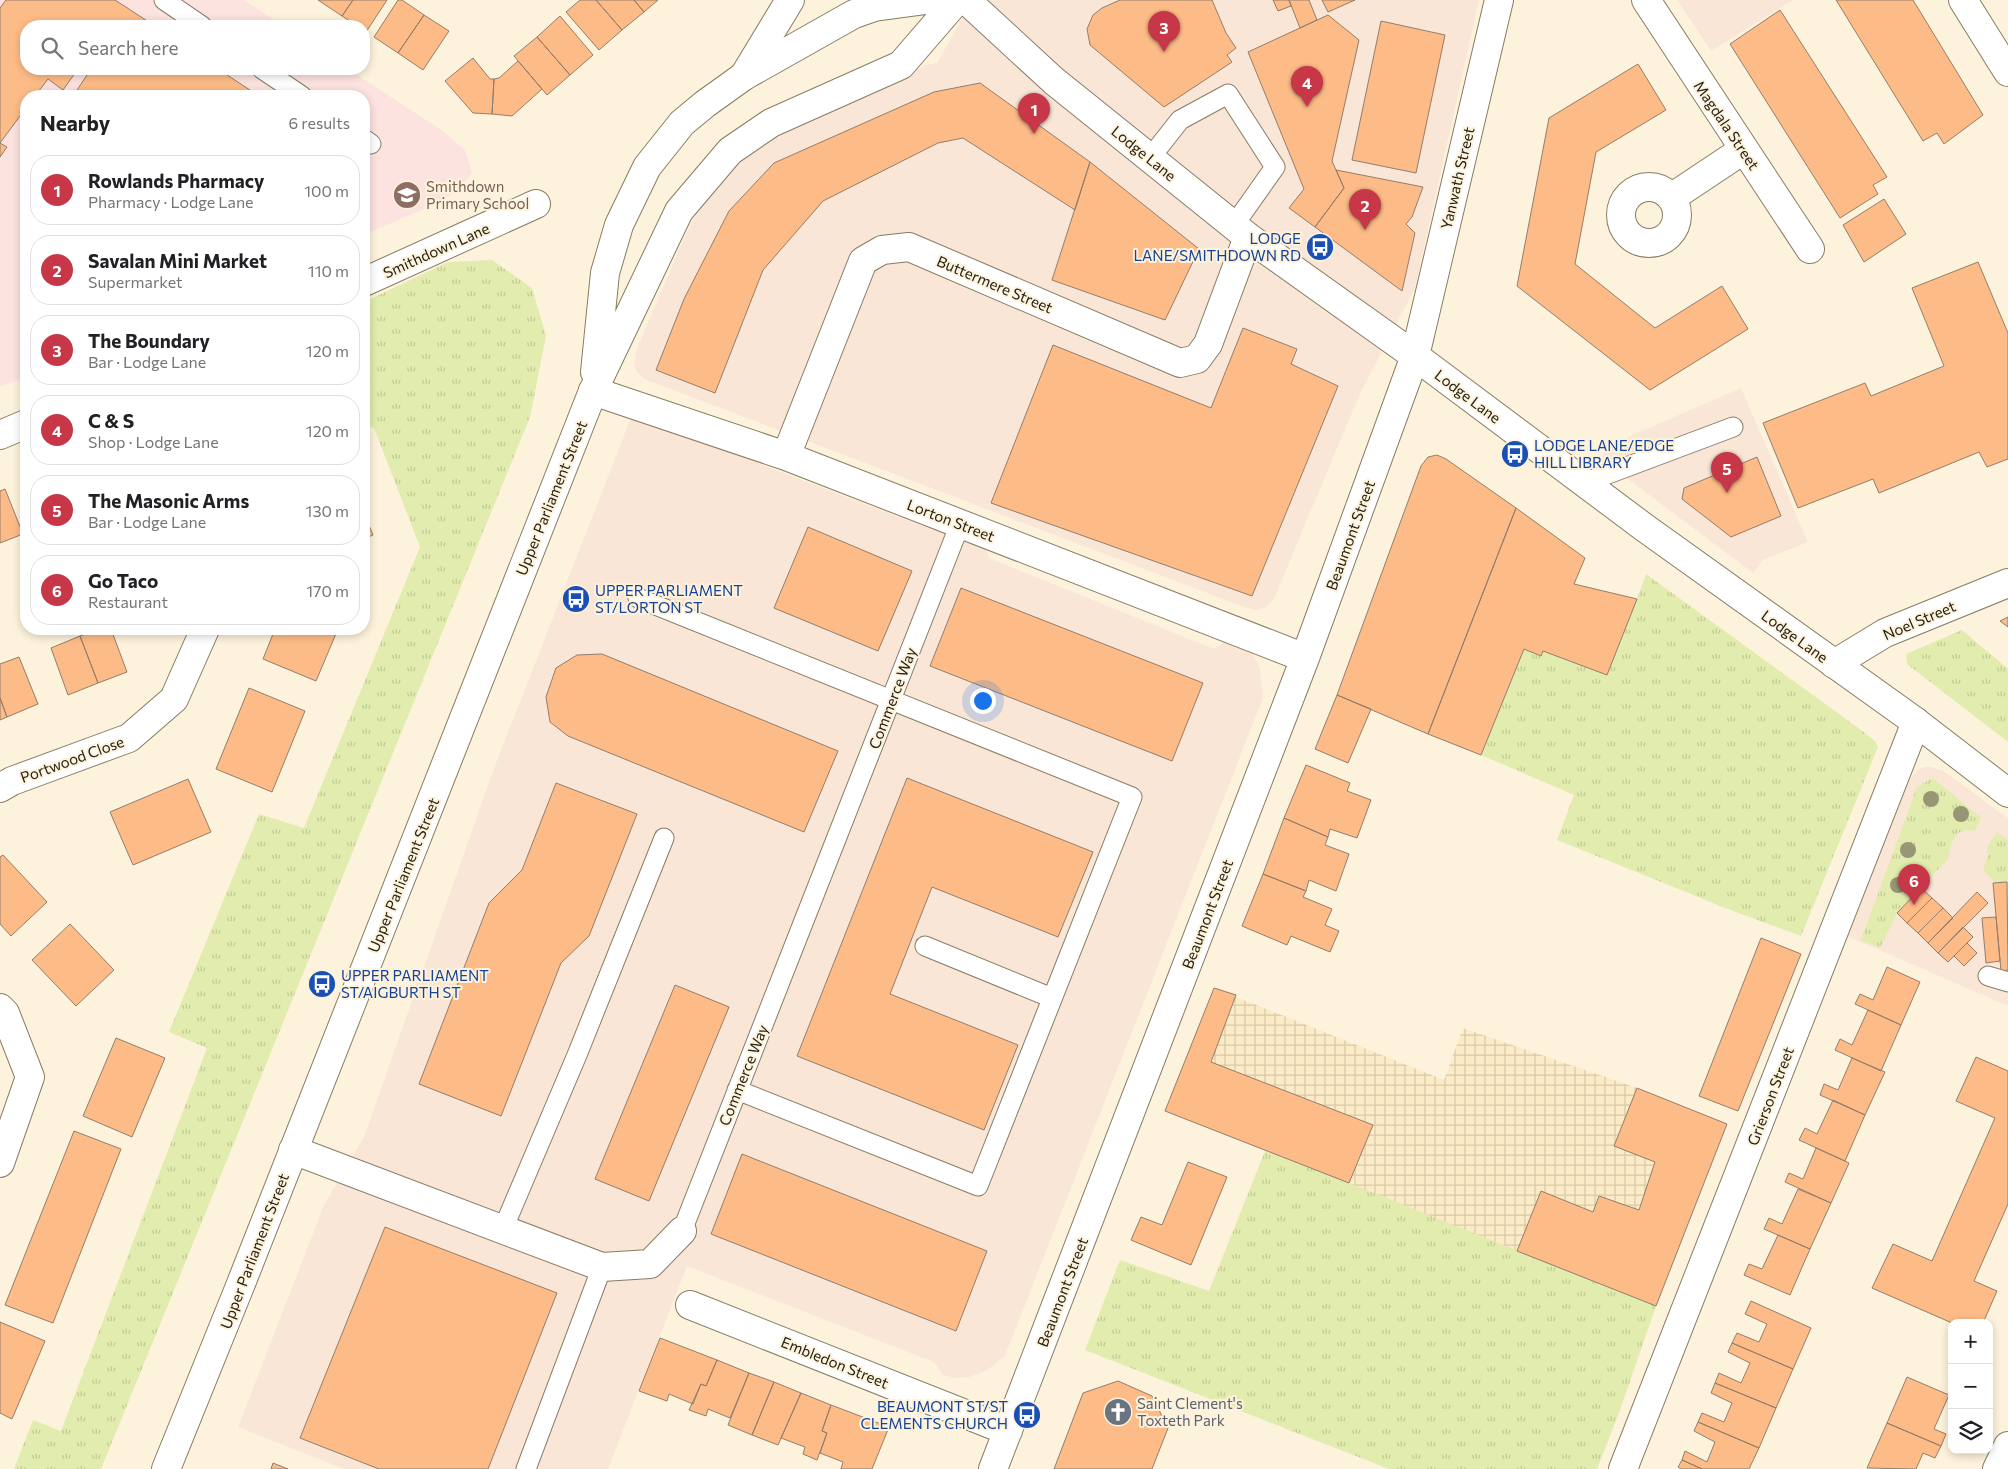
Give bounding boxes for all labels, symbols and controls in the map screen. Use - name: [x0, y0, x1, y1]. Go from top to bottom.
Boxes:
- pin: 3: [1148, 11, 1180, 52]
- search box: [20, 20, 370, 75]
- icon: search: [38, 34, 66, 62]
- text: Search here: [78, 36, 178, 59]
- pin: 4: [1291, 66, 1323, 107]
- street label: Magdala Street: [1691, 77, 1763, 173]
- pin: 1: [1018, 93, 1050, 134]
- text: Nearby: [40, 110, 110, 135]
- text: 6 results: [289, 113, 350, 132]
- street label: Lodge Lane: [1108, 121, 1180, 185]
- street label: Yanwath Street: [1437, 125, 1477, 231]
- text: Rowlands Pharmacy: [88, 169, 264, 192]
- place label: Smithdown Primary School: [426, 177, 529, 212]
- school or university icon: Smithdown Primary School: [392, 180, 422, 210]
- text: 1: [53, 181, 61, 200]
- text: 100 m: [304, 181, 349, 200]
- pin: 2: [1349, 189, 1381, 230]
- text: Pharmacy · Lodge Lane: [88, 192, 254, 211]
- street label: Smithdown Lane: [380, 219, 492, 281]
- place label: LODGE LANE/SMITHDOWN RD: [1133, 229, 1301, 264]
- bus stop icon: LODGE LANE/SMITHDOWN RD: [1305, 232, 1335, 262]
- text: Savalan Mini Market: [88, 249, 267, 272]
- street label: Buttermere Street: [934, 251, 1056, 317]
- text: 2: [52, 261, 62, 280]
- text: 110 m: [308, 261, 349, 280]
- text: Supermarket: [88, 272, 183, 291]
- text: The Boundary: [88, 329, 210, 352]
- text: 3: [52, 341, 62, 360]
- text: 120 m: [306, 341, 349, 360]
- text: Bar · Lodge Lane: [88, 352, 206, 371]
- street label: Lodge Lane: [1431, 365, 1505, 427]
- text: C & S: [88, 409, 134, 432]
- street label: Upper Parliament Street: [512, 418, 590, 578]
- text: 4: [52, 421, 62, 440]
- text: 120 m: [306, 421, 349, 440]
- text: Shop · Lodge Lane: [88, 432, 219, 451]
- place label: LODGE LANE/EDGE HILL LIBRARY: [1534, 436, 1674, 471]
- bus stop icon: LODGE LANE/EDGE HILL LIBRARY: [1500, 439, 1530, 469]
- pin: 5: [1711, 452, 1743, 493]
- street label: Beaumont Street: [1322, 477, 1378, 593]
- text: The Masonic Arms: [88, 489, 249, 512]
- street label: Lorton Street: [905, 495, 997, 545]
- text: 5: [52, 501, 62, 520]
- text: 130 m: [306, 501, 349, 520]
- text: Bar · Lodge Lane: [88, 512, 206, 531]
- text: Go Taco: [88, 569, 158, 592]
- text: 6: [52, 581, 62, 600]
- text: 170 m: [306, 581, 349, 600]
- place label: UPPER PARLIAMENT ST/LORTON ST: [595, 581, 743, 616]
- bus stop icon: UPPER PARLIAMENT ST/LORTON ST: [561, 584, 591, 614]
- text: Restaurant: [88, 592, 168, 611]
- street label: Noel Street: [1880, 597, 1958, 643]
- street label: Lodge Lane: [1758, 606, 1832, 666]
- street label: Commerce Way: [864, 645, 920, 751]
- your location: [970, 688, 996, 714]
- street label: Portwood Close: [18, 732, 126, 786]
- street label: Upper Parliament Street: [364, 795, 442, 955]
- street label: Beaumont Street: [1178, 857, 1236, 971]
- pin: 6: [1898, 864, 1930, 905]
- place label: UPPER PARLIAMENT ST/AIGBURTH ST: [341, 966, 489, 1001]
- bus stop icon: UPPER PARLIAMENT ST/AIGBURTH ST: [307, 969, 337, 999]
- street label: Commerce Way: [715, 1022, 772, 1128]
- street label: Grierson Street: [1743, 1044, 1797, 1148]
- street label: Upper Parliament Street: [216, 1171, 292, 1331]
- street label: Beaumont Street: [1033, 1235, 1091, 1349]
- map controls: [1948, 1319, 1993, 1454]
- button: +: [1948, 1319, 1993, 1364]
- street label: Embledon Street: [779, 1332, 891, 1392]
- button: −: [1948, 1364, 1993, 1409]
- place label: Saint Clement's Toxteth Park: [1137, 1394, 1243, 1429]
- place label: BEAUMONT ST/ST CLEMENTS CHURCH: [861, 1397, 1008, 1432]
- church icon: Saint Clement's Toxteth Park: [1103, 1397, 1133, 1427]
- bus stop icon: BEAUMONT ST/ST CLEMENTS CHURCH: [1012, 1400, 1042, 1430]
- button: layers: [1948, 1409, 1993, 1454]

